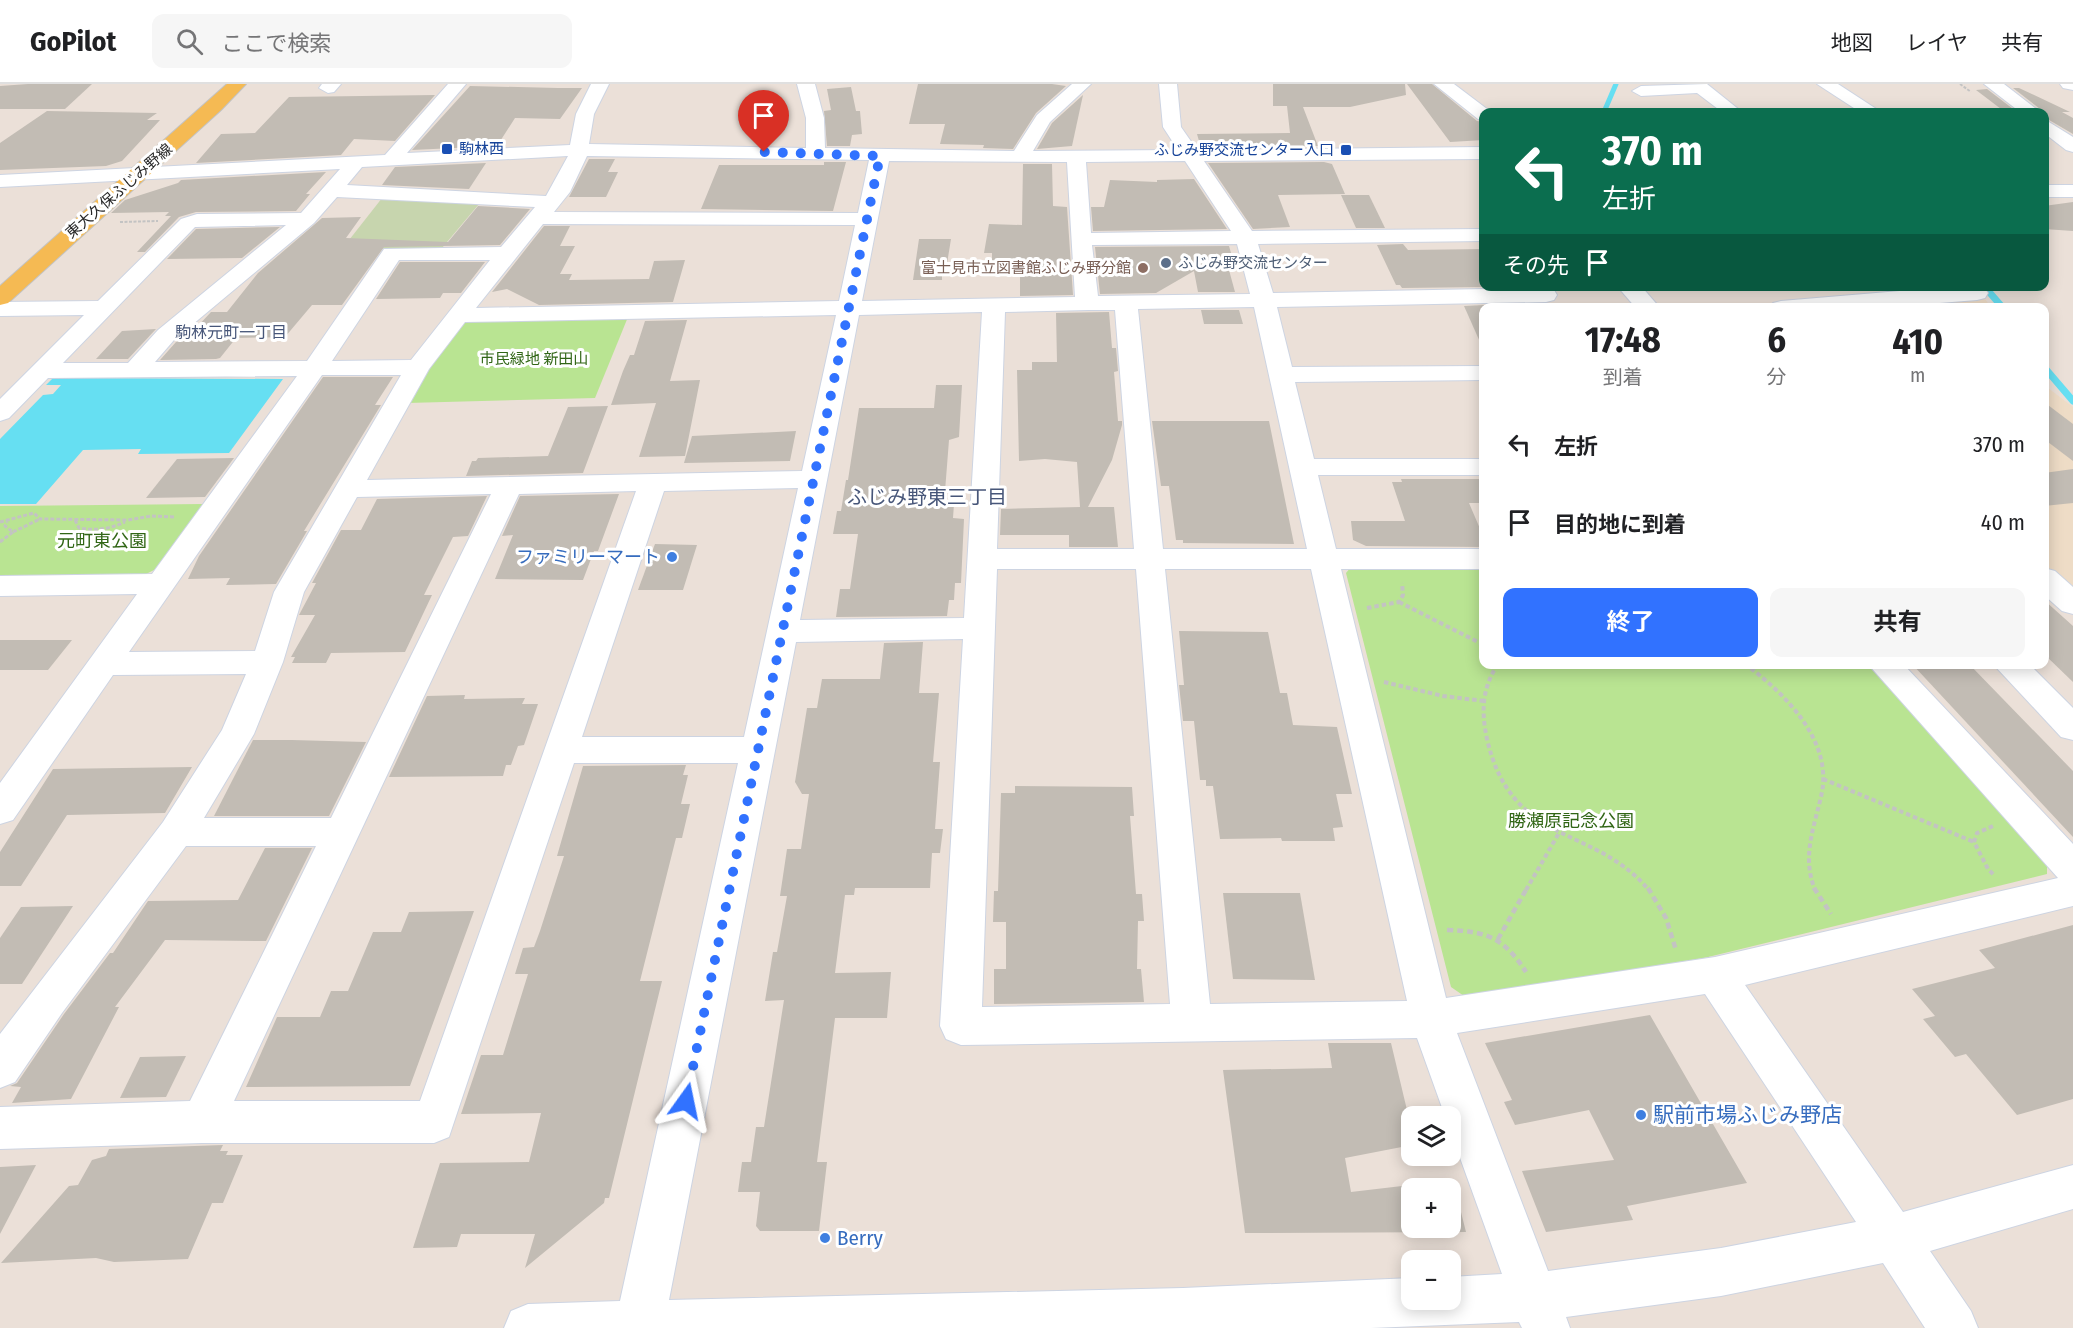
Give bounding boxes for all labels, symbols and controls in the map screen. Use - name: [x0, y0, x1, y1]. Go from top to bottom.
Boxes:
- search box: [152, 14, 572, 68]
- text: GoPilot: [30, 25, 116, 58]
- icon: search: [173, 25, 206, 58]
- text: ここで検索: [221, 30, 331, 57]
- text: 地図: [1831, 30, 1873, 56]
- text: レイヤ: [1906, 30, 1968, 56]
- text: 共有: [2001, 30, 2043, 56]
- pin: [738, 90, 789, 152]
- icon: arrive: [747, 99, 780, 132]
- text: 370 m: [1602, 126, 1703, 176]
- icon: left: [1503, 132, 1581, 210]
- street label: 東大久保ふじみ野線: [62, 140, 176, 242]
- place label: 駒林西: [459, 140, 504, 158]
- place label: ふじみ野交流センター入口: [1154, 141, 1334, 159]
- marker: 駒林西: [440, 142, 454, 156]
- marker: ふじみ野交流センター入口: [1339, 143, 1353, 157]
- text: 左折: [1602, 183, 1656, 215]
- icon: arrive: [1581, 246, 1614, 279]
- text: その先: [1503, 252, 1569, 279]
- place label: ふじみ野交流センター: [1178, 254, 1328, 272]
- marker: ふじみ野交流センター: [1159, 256, 1173, 270]
- place label: 富士見市立図書館ふじみ野分館: [921, 259, 1131, 277]
- marker: 富士見市立図書館ふじみ野分館: [1136, 261, 1150, 275]
- text: 17:48: [1585, 318, 1661, 362]
- text: 6: [1767, 318, 1786, 362]
- text: 410: [1892, 320, 1943, 364]
- district label: 駒林元町一丁目: [175, 323, 287, 342]
- park label: 市民緑地 新田山: [480, 350, 588, 368]
- text: m: [1910, 363, 1925, 387]
- text: 到着: [1603, 365, 1643, 389]
- text: 分: [1767, 365, 1787, 389]
- icon: left: [1503, 428, 1536, 461]
- text: 370 m: [1973, 431, 2025, 458]
- text: 左折: [1554, 433, 1598, 460]
- district label: ふじみ野東三丁目: [847, 485, 1007, 509]
- icon: arrive: [1503, 506, 1536, 539]
- text: 40 m: [1981, 509, 2025, 536]
- text: 目的地に到着: [1554, 511, 1686, 538]
- park label: 元町東公園: [57, 530, 147, 552]
- place label: ファミリーマート: [516, 546, 660, 568]
- marker: ファミリーマート: [665, 550, 679, 564]
- button: 終了: [1503, 588, 1758, 657]
- button: 共有: [1770, 588, 2025, 657]
- park label: 勝瀬原記念公園: [1508, 810, 1634, 832]
- position arrow: [654, 1069, 718, 1133]
- place label: 駅前市場ふじみ野店: [1653, 1102, 1842, 1128]
- map controls: [1401, 1106, 1461, 1310]
- button: layers: [1401, 1106, 1461, 1166]
- marker: 駅前市場ふじみ野店: [1634, 1108, 1648, 1122]
- button: +: [1401, 1178, 1461, 1238]
- place label: Berry: [837, 1225, 884, 1251]
- marker: Berry: [818, 1231, 832, 1245]
- button: −: [1401, 1250, 1461, 1310]

